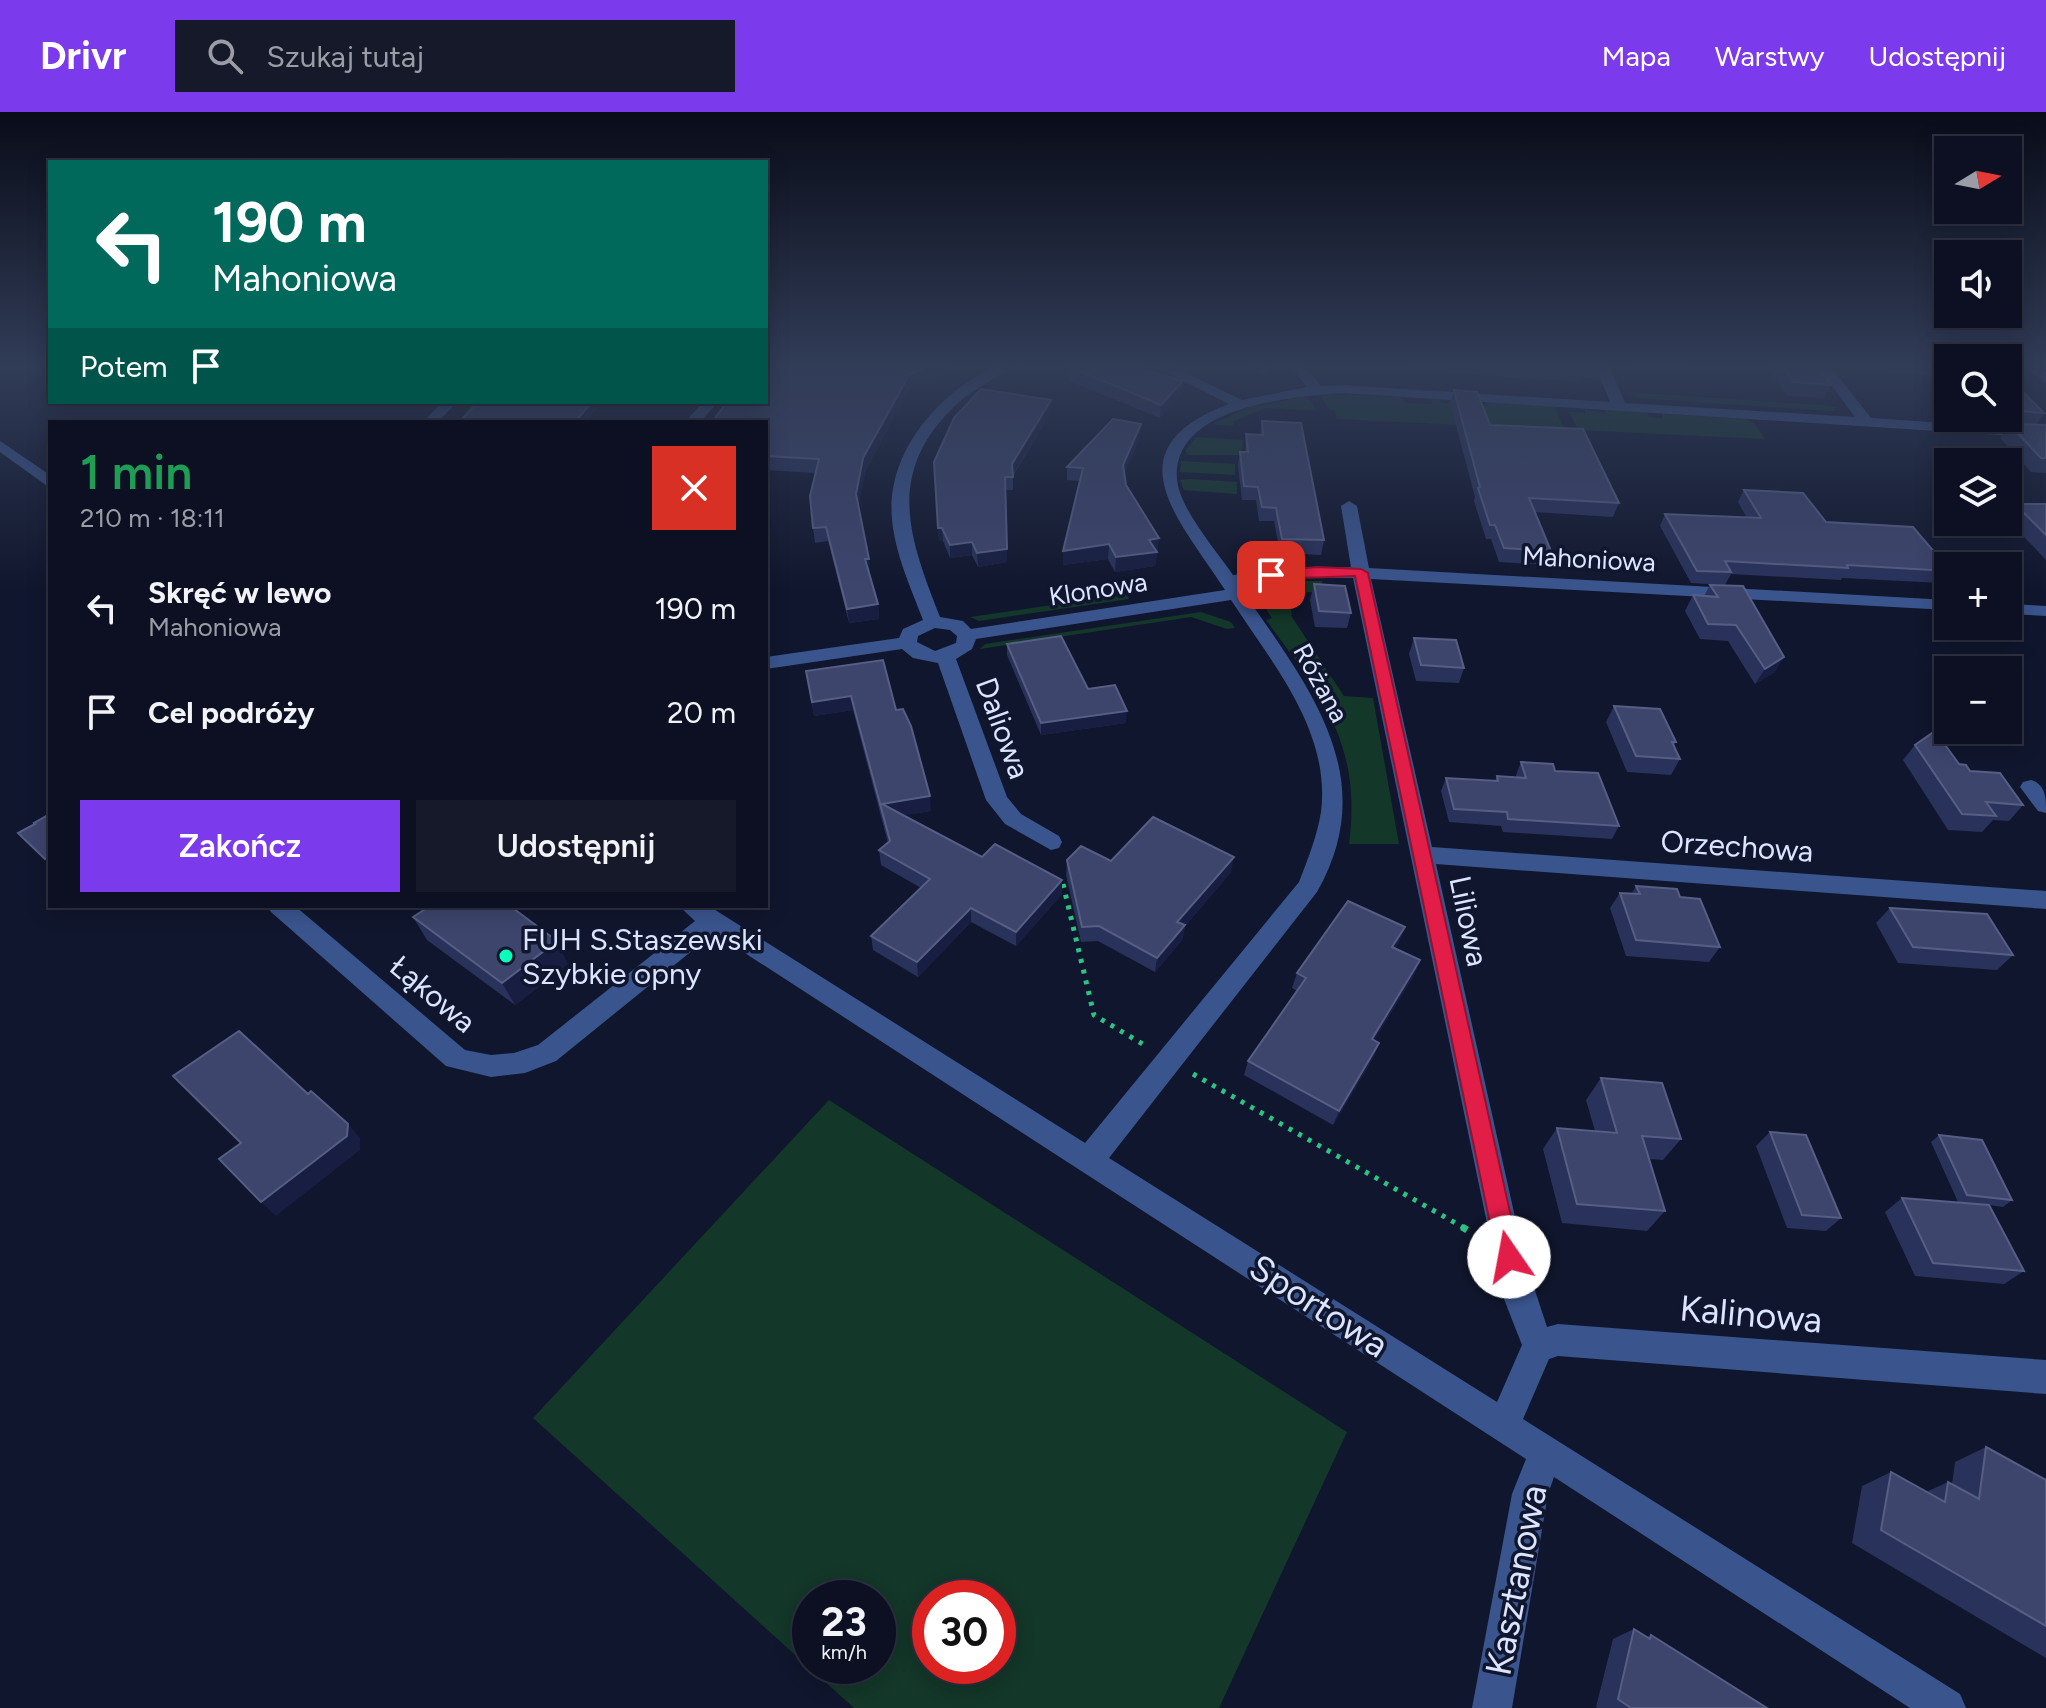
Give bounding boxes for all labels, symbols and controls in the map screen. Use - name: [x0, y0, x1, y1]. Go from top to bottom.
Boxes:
- search box: [175, 20, 735, 92]
- text: Drivr: [40, 33, 127, 79]
- icon: search: [203, 34, 247, 78]
- text: Szukaj tutaj: [267, 38, 424, 75]
- text: Mapa: [1602, 39, 1671, 73]
- text: Warstwy: [1715, 39, 1824, 73]
- text: Udostępnij: [1868, 39, 2006, 73]
- north arrow: [1934, 136, 2022, 224]
- map controls: [1934, 136, 2022, 744]
- text: 190 m: [212, 189, 367, 256]
- icon: left: [80, 192, 184, 296]
- button: sound: [1934, 240, 2022, 328]
- text: Mahoniowa: [212, 257, 397, 300]
- icon: arrive: [184, 344, 228, 388]
- button: search: [1934, 344, 2022, 432]
- text: Potem: [80, 348, 168, 385]
- text: 1 min: [80, 443, 192, 501]
- button: close: [652, 446, 736, 530]
- button: layers: [1934, 448, 2022, 536]
- text: 210 m · 18:11: [80, 502, 225, 534]
- street label: Mahoniowa: [1522, 540, 1656, 578]
- pin: [1237, 541, 1305, 609]
- button: +: [1934, 552, 2022, 640]
- icon: arrive: [1249, 553, 1293, 597]
- street label: Klonowa: [1046, 565, 1150, 613]
- text: Skręć w lewo: [148, 574, 331, 611]
- icon: left: [80, 586, 124, 630]
- text: 190 m: [654, 590, 736, 627]
- text: Mahoniowa: [148, 611, 281, 643]
- street label: Różana: [1286, 638, 1356, 728]
- button: −: [1934, 656, 2022, 744]
- street label: Daliowa: [968, 672, 1038, 784]
- icon: arrive: [80, 690, 124, 734]
- text: Cel podróży: [148, 694, 315, 731]
- text: 20 m: [667, 694, 736, 731]
- button: Zakończ: [80, 800, 400, 892]
- button: Udostępnij: [416, 800, 736, 892]
- street label: Orzechowa: [1659, 822, 1815, 870]
- street label: Liliowa: [1441, 872, 1497, 970]
- place label: FUH S.Staszewski Szybkie opny: [522, 921, 763, 992]
- marker: FUH S.Staszewski Szybkie opny: [497, 947, 515, 965]
- street label: Łąkowa: [383, 948, 483, 1040]
- position arrow: [1467, 1215, 1551, 1299]
- street label: Sportowa: [1242, 1245, 1396, 1367]
- street label: Kalinowa: [1678, 1286, 1824, 1342]
- street label: Kasztanowa: [1476, 1481, 1556, 1679]
- speed limit sign: 30: [912, 1580, 1016, 1684]
- text: 23: [821, 1598, 867, 1646]
- text: km/h: [821, 1640, 867, 1664]

